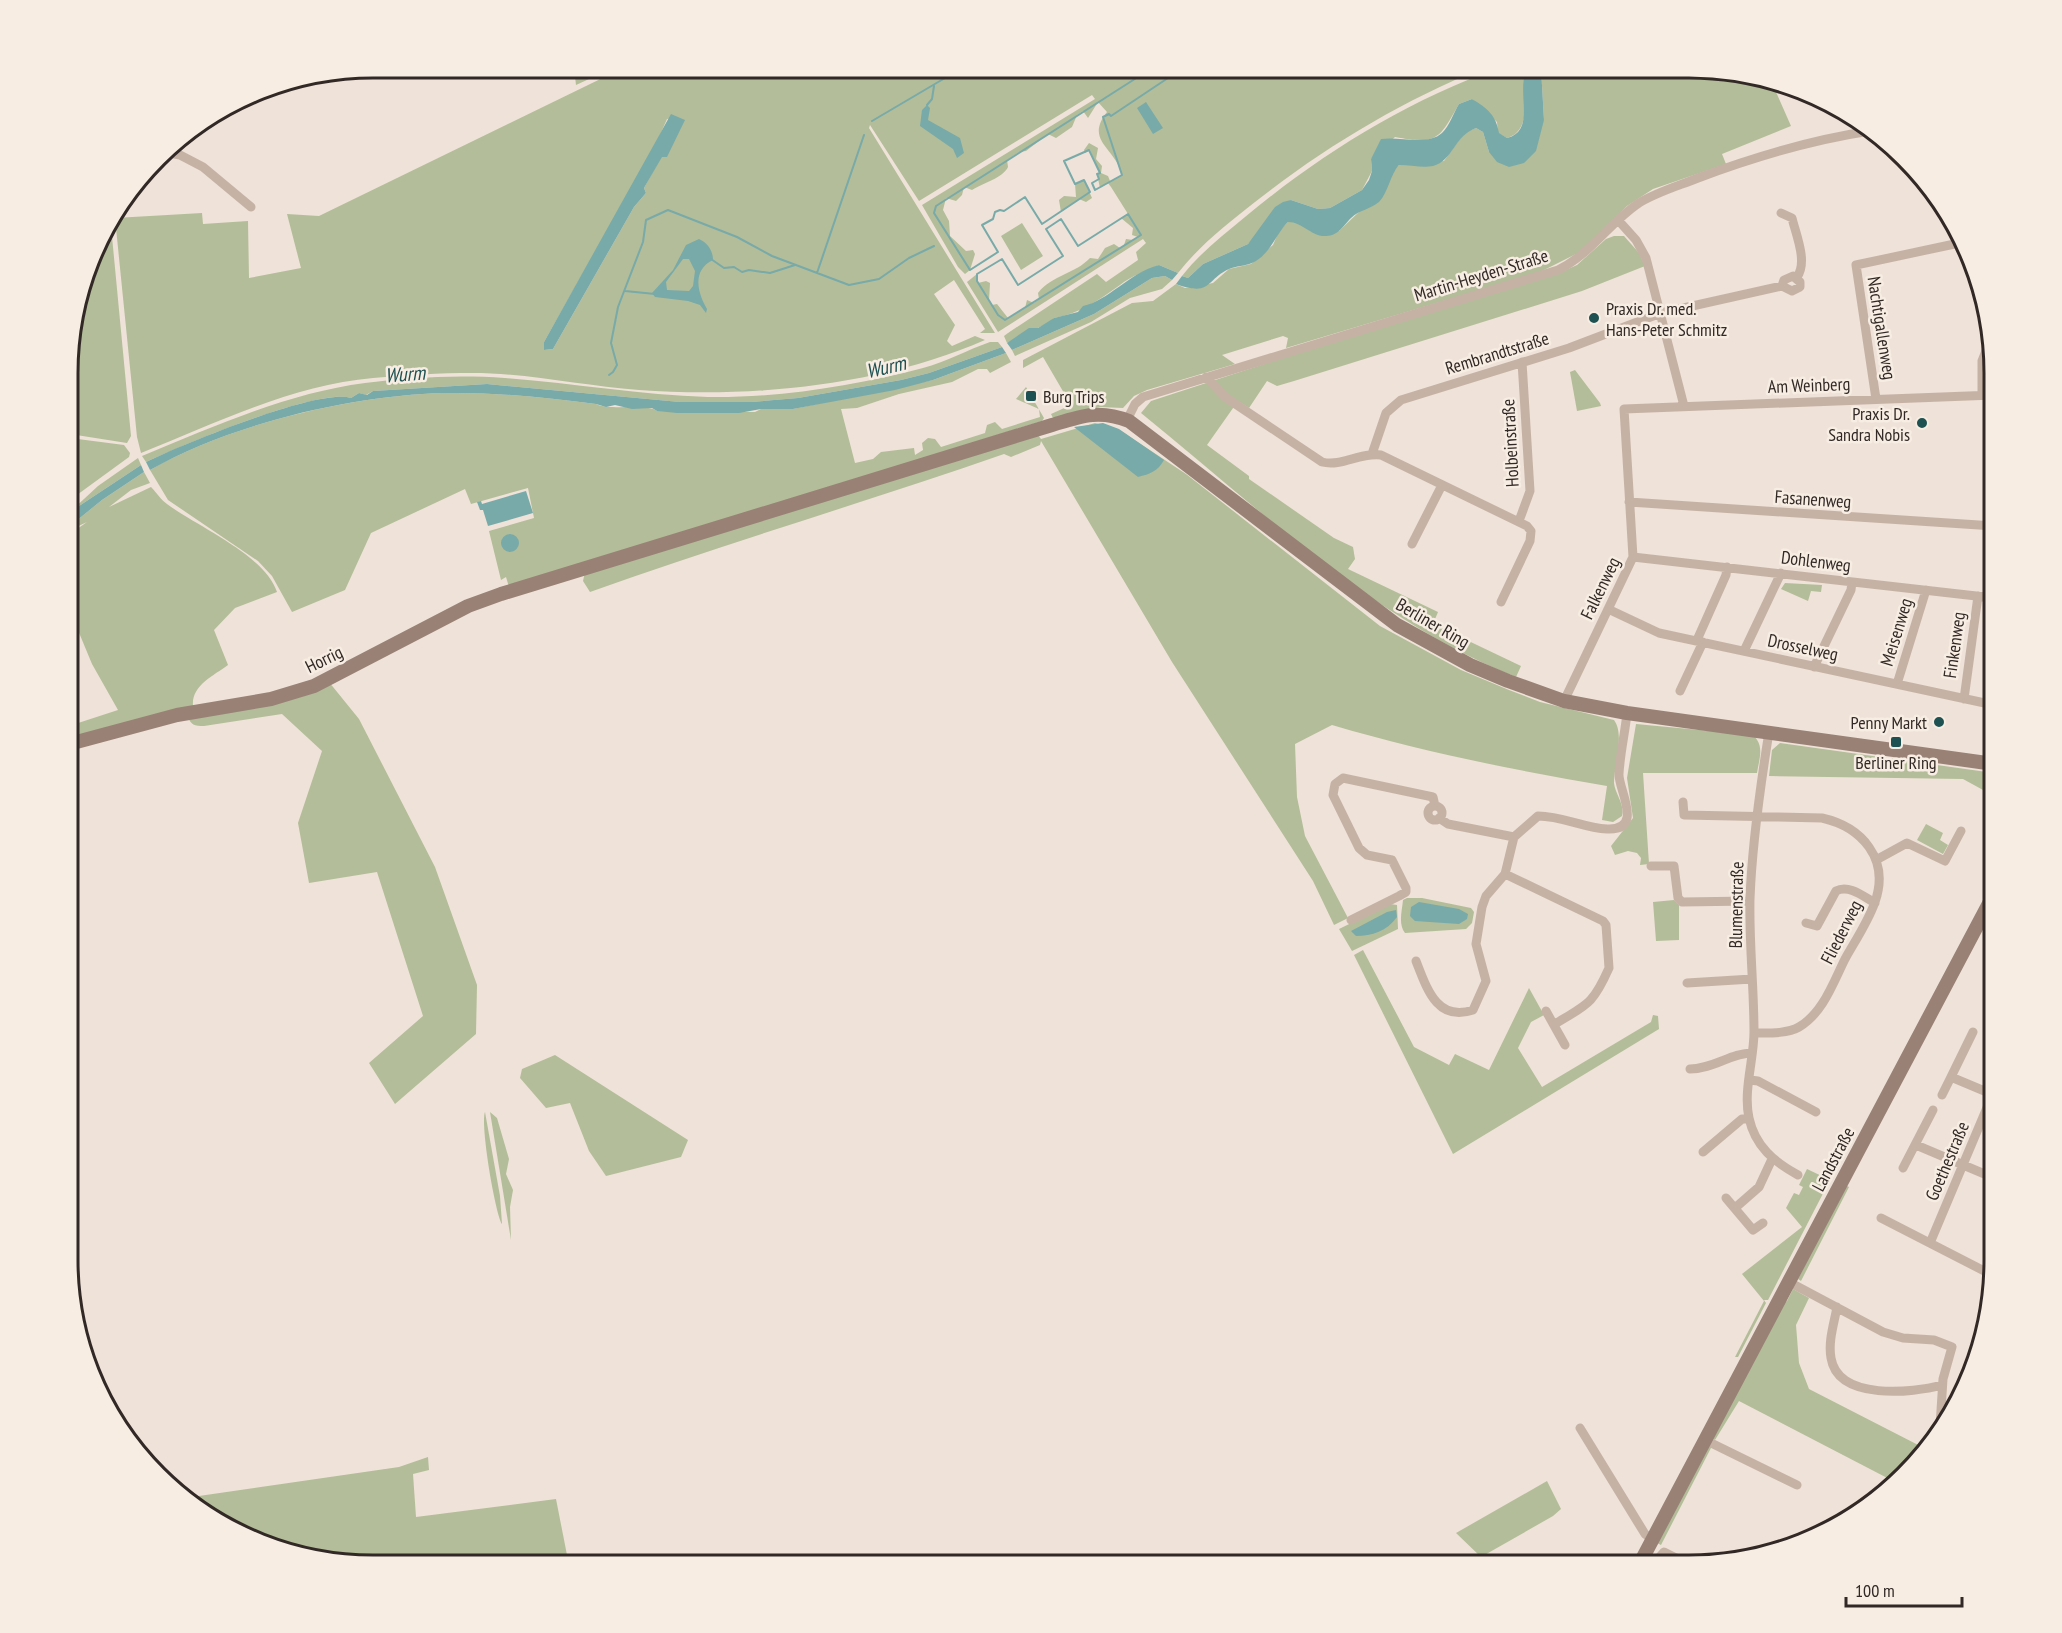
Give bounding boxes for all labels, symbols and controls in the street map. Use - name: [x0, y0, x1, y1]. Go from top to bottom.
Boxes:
- street label: Martin-Heyden-Straße: [1411, 244, 1551, 306]
- street label: Nachtigallenweg: [1862, 275, 1902, 381]
- place label: Praxis Dr. med. Hans-Peter Schmitz: [1606, 297, 1727, 341]
- marker: Praxis Dr. med. Hans-Peter Schmitz: [1587, 311, 1601, 325]
- street label: Rembrandtstraße: [1442, 326, 1552, 380]
- water label: Wurm: [864, 350, 909, 384]
- water label: Wurm: [384, 360, 427, 388]
- street label: Am Weinberg: [1767, 372, 1851, 398]
- place label: Burg Trips: [1043, 385, 1105, 408]
- marker: Burg Trips: [1024, 389, 1038, 403]
- street label: Holbeinstraße: [1496, 398, 1524, 488]
- place label: Praxis Dr. Sandra Nobis: [1828, 402, 1910, 446]
- marker: Praxis Dr. Sandra Nobis: [1915, 416, 1929, 430]
- street label: Fasanenweg: [1774, 485, 1852, 513]
- street label: Dohlenweg: [1780, 545, 1852, 577]
- street label: Falkenweg: [1575, 553, 1625, 623]
- street label: Berliner Ring: [1392, 593, 1474, 653]
- street label: Meisenweg: [1875, 595, 1917, 669]
- street label: Finkenweg: [1938, 610, 1970, 680]
- street label: Drosselweg: [1766, 628, 1840, 666]
- street label: Horrig: [301, 640, 347, 678]
- place label: Penny Markt: [1851, 711, 1927, 734]
- marker: Penny Markt: [1932, 715, 1946, 729]
- marker: Berliner Ring: [1889, 735, 1903, 749]
- place label: Berliner Ring: [1855, 751, 1937, 774]
- street label: Blumenstraße: [1724, 861, 1748, 949]
- street label: Fliederweg: [1815, 896, 1867, 968]
- street label: Goethestraße: [1920, 1118, 1974, 1204]
- street label: Landstraße: [1807, 1123, 1859, 1195]
- scale bar: [1846, 1570, 1962, 1608]
- text: 100 m: [1855, 1579, 1895, 1602]

